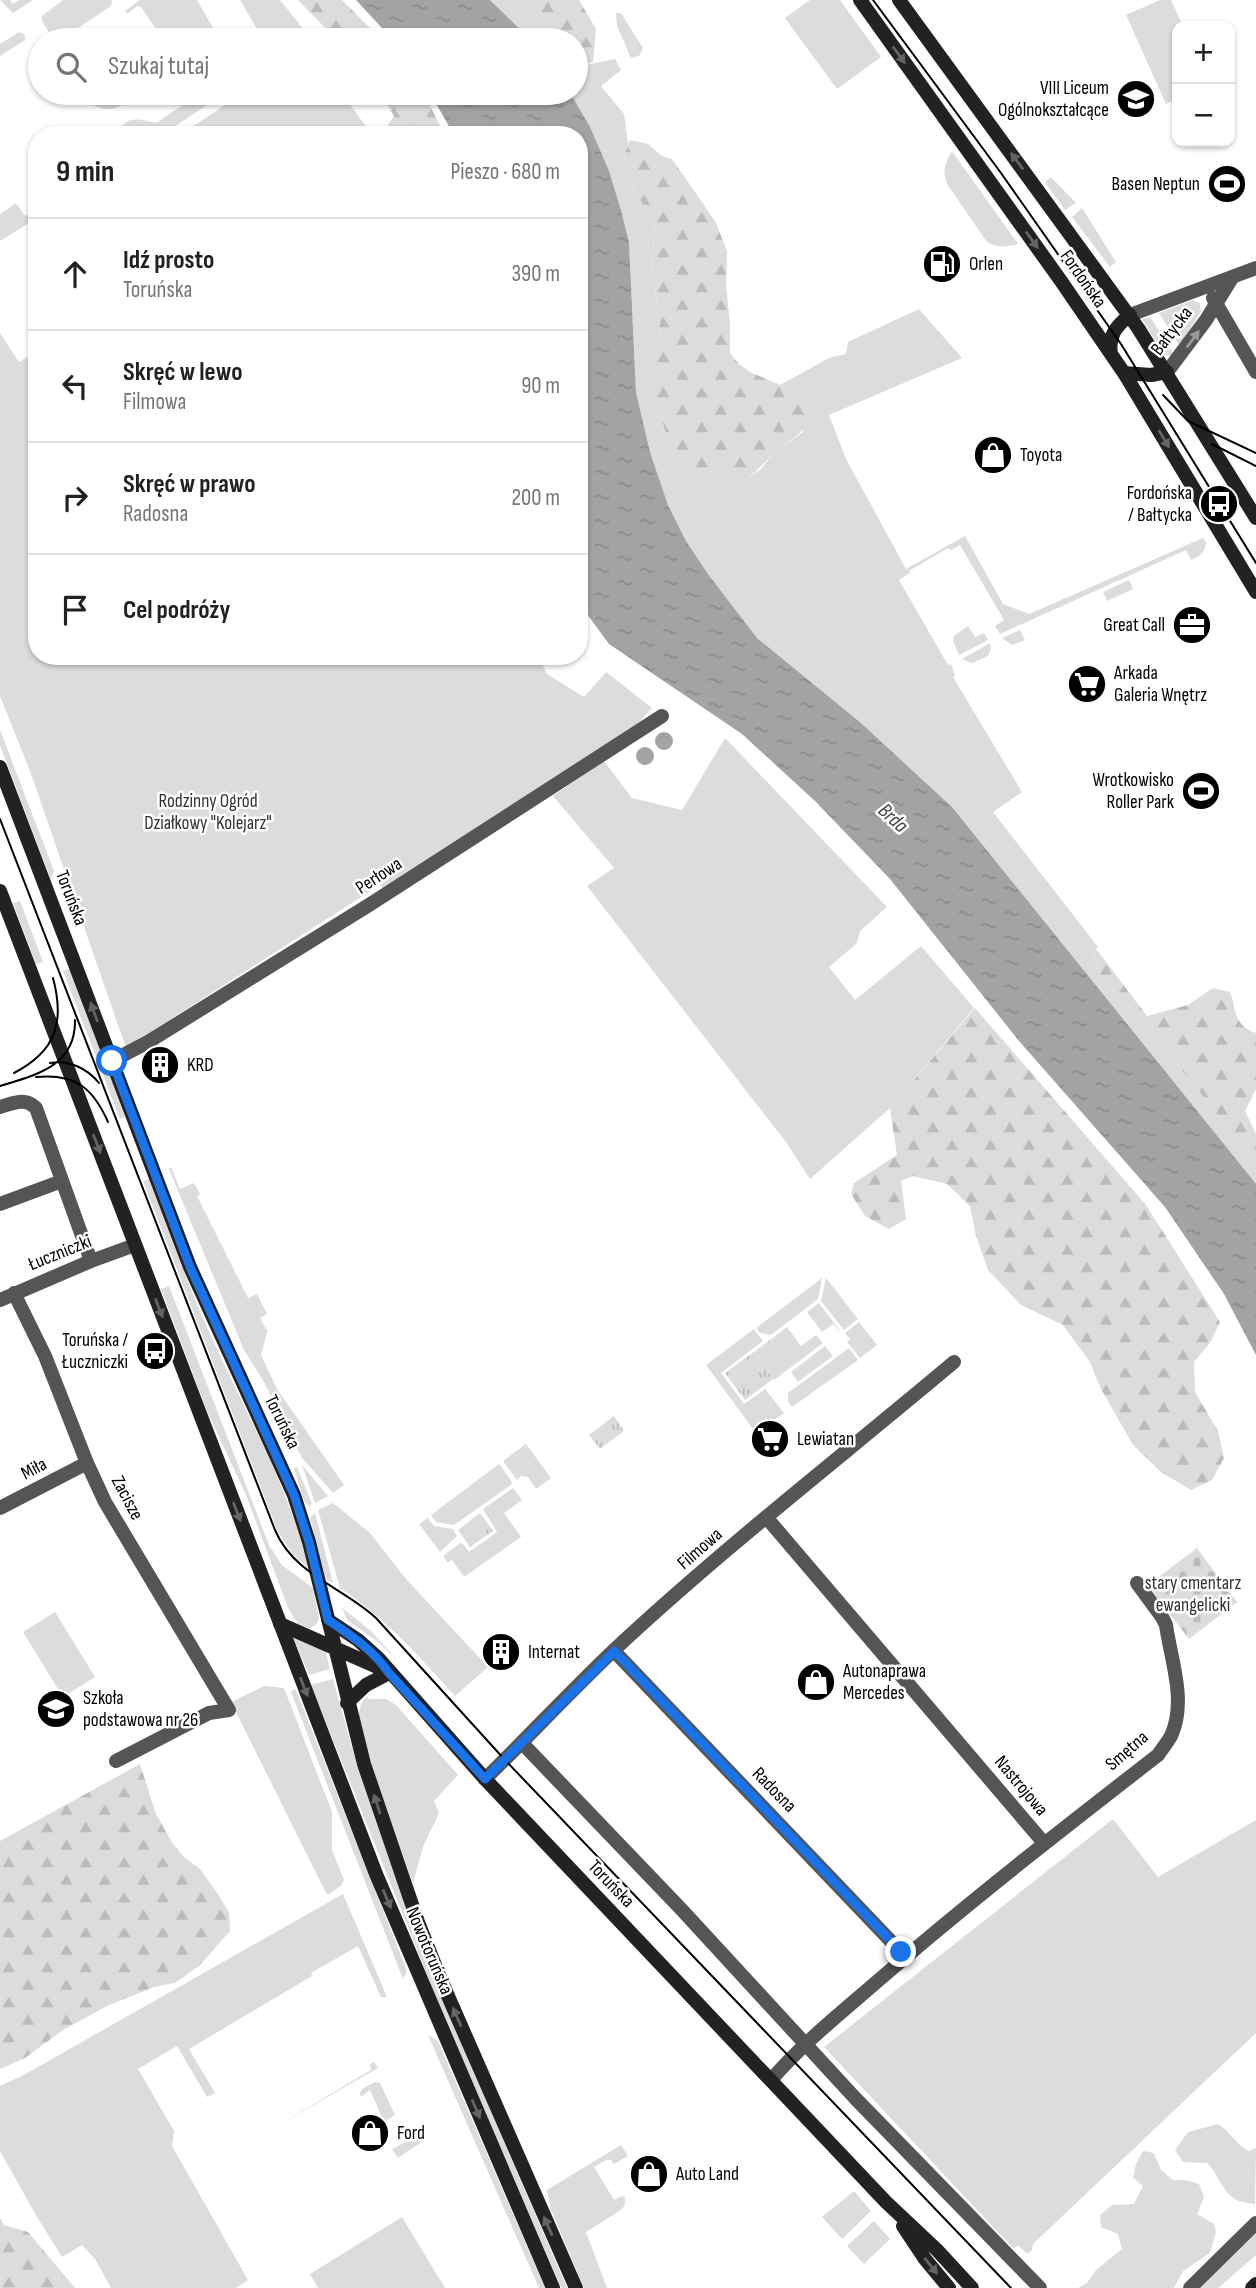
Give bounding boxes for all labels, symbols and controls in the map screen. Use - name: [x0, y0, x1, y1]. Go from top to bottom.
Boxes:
- map controls: [1172, 21, 1235, 147]
- button: +: [1172, 21, 1235, 84]
- search box: [28, 28, 588, 105]
- one-way arrow: [892, 46, 907, 64]
- icon: search: [52, 48, 90, 86]
- text: Szukaj tutaj: [108, 51, 209, 82]
- place label: VIII Liceum Ogólnokształcące: [998, 77, 1109, 122]
- school or university icon: VIII Liceum Ogólnokształcące: [1115, 78, 1157, 120]
- button: −: [1172, 84, 1235, 147]
- one-way arrow: [1011, 152, 1025, 170]
- text: 9 min: [56, 154, 114, 190]
- text: Pieszo · 680 m: [451, 158, 560, 186]
- sports icon: Basen Neptun: [1206, 163, 1248, 205]
- place label: Basen Neptun: [1111, 173, 1200, 196]
- one-way arrow: [1025, 231, 1039, 249]
- fuel station icon: Orlen: [921, 243, 963, 285]
- text: Idź prosto: [123, 245, 214, 276]
- street label: Fordońska: [1055, 246, 1111, 312]
- place label: Orlen: [969, 253, 1003, 276]
- icon: ahead: [56, 255, 94, 293]
- text: 390 m: [511, 260, 560, 288]
- text: Toruńska: [123, 276, 192, 304]
- street label: Bałtycka: [1146, 302, 1198, 360]
- one-way arrow: [1186, 330, 1200, 348]
- text: Skręć w lewo: [123, 357, 243, 388]
- icon: left: [56, 367, 94, 405]
- text: 90 m: [521, 372, 560, 400]
- text: Filmowa: [123, 388, 186, 416]
- one-way arrow: [1157, 429, 1170, 448]
- shop icon: Toyota: [972, 434, 1014, 476]
- place label: Toyota: [1020, 444, 1062, 467]
- text: Skręć w prawo: [123, 469, 256, 500]
- icon: right: [56, 479, 94, 517]
- place label: Fordońska / Bałtycka: [1127, 482, 1192, 527]
- bus stop icon: Fordońska / Bałtycka: [1198, 483, 1240, 525]
- text: 200 m: [512, 484, 560, 512]
- text: Radosna: [123, 500, 188, 528]
- icon: arrive: [56, 591, 94, 629]
- text: Cel podróży: [123, 595, 230, 626]
- office icon: Great Call: [1171, 604, 1213, 646]
- place label: Great Call: [1103, 614, 1165, 637]
- place label: Arkada Galeria Wnętrz: [1113, 662, 1207, 707]
- supermarket icon: Arkada Galeria Wnętrz: [1066, 663, 1108, 705]
- place label: Wrotkowisko Roller Park: [1092, 769, 1175, 814]
- sports icon: Wrotkowisko Roller Park: [1180, 770, 1222, 812]
- park label: Rodzinny Ogród Działkowy "Kolejarz": [144, 790, 272, 835]
- water label: Brda: [873, 798, 914, 838]
- street label: Perłowa: [352, 853, 406, 899]
- street label: Toruńska: [50, 867, 92, 929]
- one-way arrow: [88, 1001, 99, 1022]
- building icon: KRD: [139, 1044, 181, 1086]
- route start: [96, 1045, 127, 1076]
- place label: KRD: [187, 1054, 214, 1077]
- one-way arrow: [91, 1134, 102, 1155]
- street label: Łuczniczki: [24, 1230, 95, 1276]
- one-way arrow: [154, 1298, 165, 1319]
- place label: Toruńska / Łuczniczki: [61, 1329, 128, 1374]
- bus stop icon: Toruńska / Łuczniczki: [134, 1330, 176, 1372]
- street label: Toruńska: [259, 1391, 305, 1453]
- supermarket icon: Lewiatan: [749, 1418, 791, 1460]
- place label: Lewiatan: [797, 1428, 854, 1451]
- street label: Miła: [17, 1453, 51, 1485]
- street label: Zacisze: [106, 1472, 148, 1524]
- one-way arrow: [232, 1501, 243, 1522]
- street label: Filmowa: [673, 1523, 727, 1575]
- park label: stary cmentarz ewangelicki: [1145, 1572, 1242, 1617]
- building icon: Internat: [480, 1631, 522, 1673]
- place label: Internat: [528, 1641, 580, 1664]
- place label: Autonaprawa Mercedes: [842, 1660, 926, 1705]
- shop icon: Autonaprawa Mercedes: [795, 1661, 837, 1703]
- one-way arrow: [299, 1677, 310, 1698]
- place label: Szkoła podstawowa nr 26: [83, 1687, 198, 1732]
- school or university icon: Szkoła podstawowa nr 26: [35, 1688, 77, 1730]
- street label: Smętna: [1101, 1726, 1153, 1776]
- street label: Nastrojowa: [989, 1751, 1053, 1821]
- street label: Radosna: [747, 1763, 801, 1817]
- one-way arrow: [372, 1794, 382, 1815]
- street label: Toruńska: [583, 1855, 639, 1913]
- one-way arrow: [382, 1889, 393, 1910]
- street label: Nowotoruńska: [400, 1904, 458, 1998]
- route end: [885, 1936, 916, 1967]
- one-way arrow: [451, 2007, 463, 2027]
- one-way arrow: [470, 2099, 481, 2120]
- shop icon: Ford: [349, 2112, 391, 2154]
- place label: Ford: [397, 2122, 425, 2145]
- shop icon: Auto Land: [628, 2153, 670, 2195]
- place label: Auto Land: [675, 2163, 739, 2186]
- one-way arrow: [543, 2215, 554, 2236]
- one-way arrow: [923, 2257, 938, 2274]

